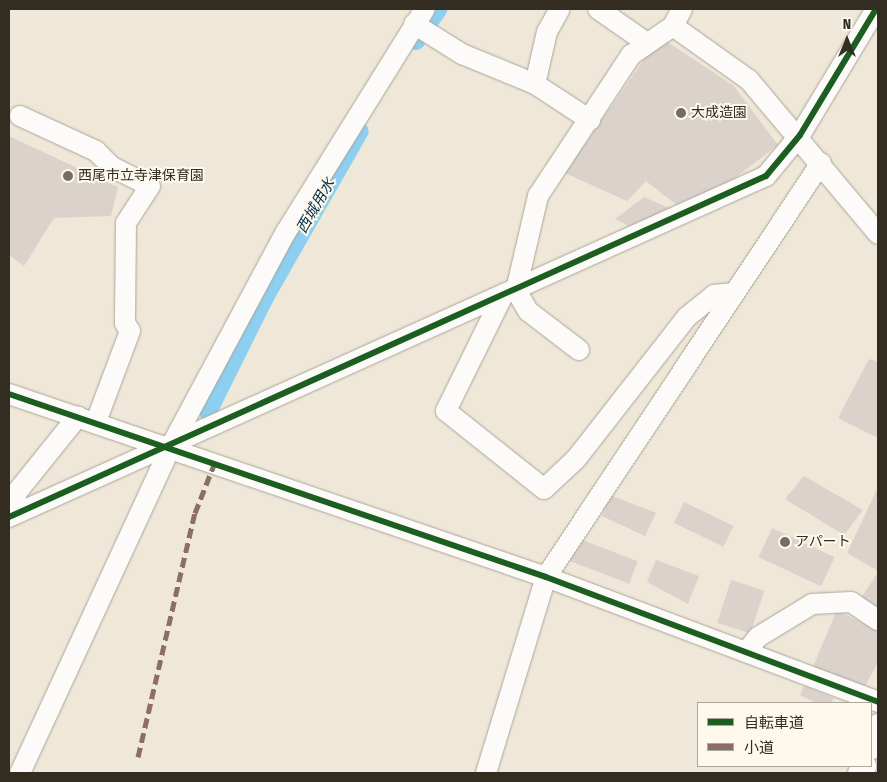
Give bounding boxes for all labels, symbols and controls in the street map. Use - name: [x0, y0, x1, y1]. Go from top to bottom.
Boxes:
- north arrow: [822, 15, 872, 65]
- text: N: [843, 16, 851, 33]
- place label: 大成造園: [691, 105, 747, 121]
- marker: 大成造園: [675, 107, 687, 119]
- place label: 西尾市立寺津保育園: [78, 168, 204, 184]
- marker: 西尾市立寺津保育園: [62, 170, 74, 182]
- water label: 西城用水: [293, 176, 339, 236]
- place label: アパート: [795, 534, 851, 550]
- marker: アパート: [779, 536, 791, 548]
- legend: [697, 702, 872, 767]
- text: 自転車道: [744, 714, 804, 732]
- text: 小道: [744, 739, 774, 757]

